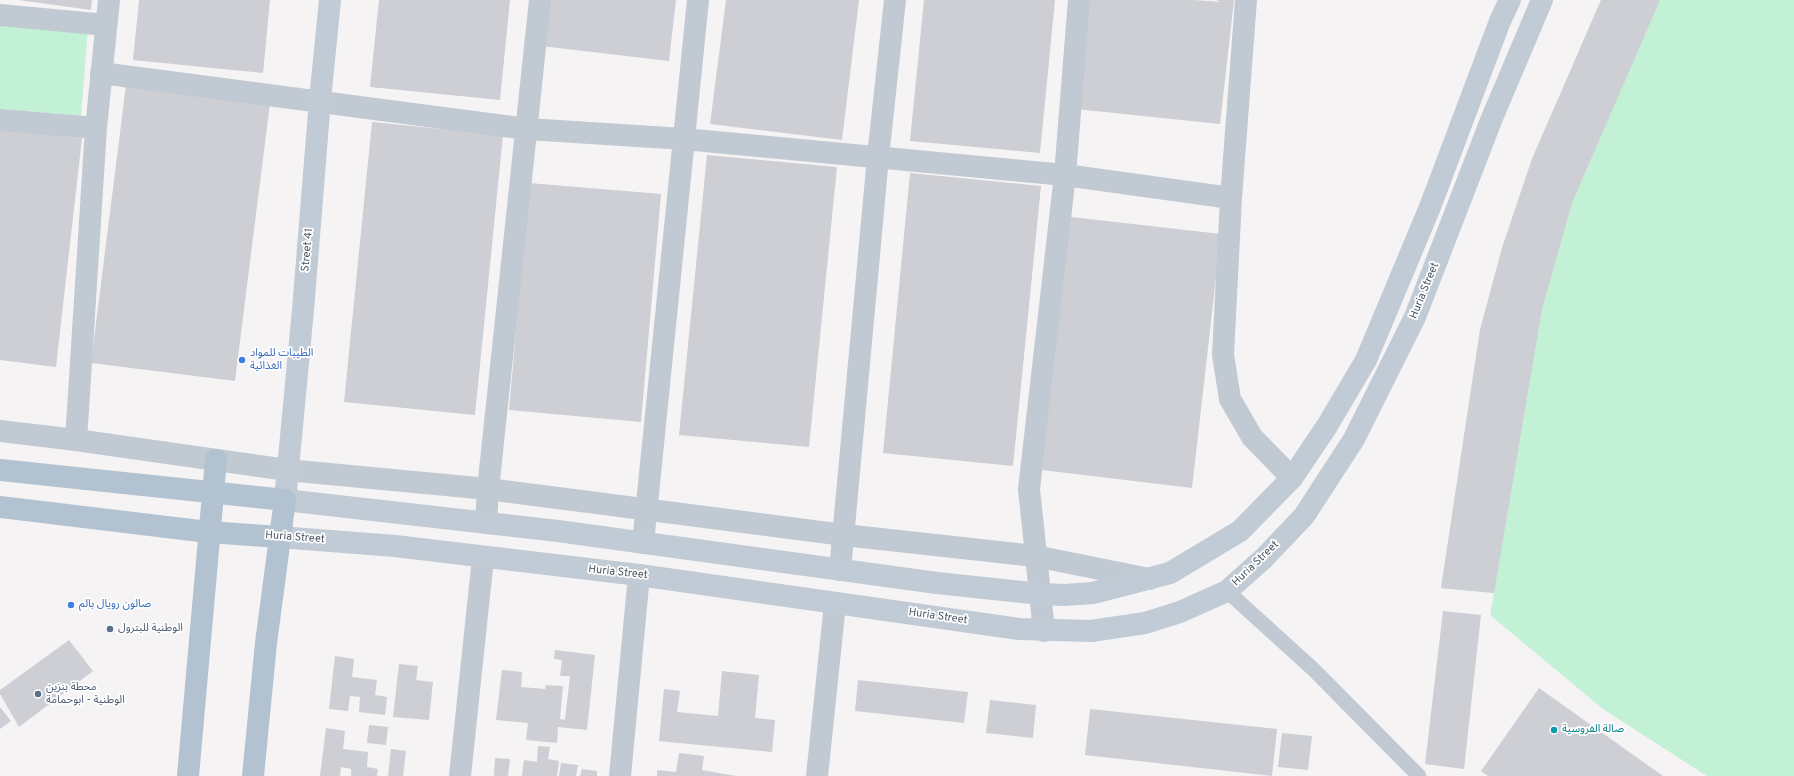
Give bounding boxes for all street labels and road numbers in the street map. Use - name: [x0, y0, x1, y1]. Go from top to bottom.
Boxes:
- street label: Street 41: [300, 228, 316, 272]
- street label: Huria Street: [1408, 261, 1442, 321]
- street label: Huria Street: [265, 529, 325, 547]
- street label: Huria Street: [1230, 539, 1282, 589]
- street label: Huria Street: [588, 563, 648, 583]
- street label: Huria Street: [908, 606, 968, 628]

